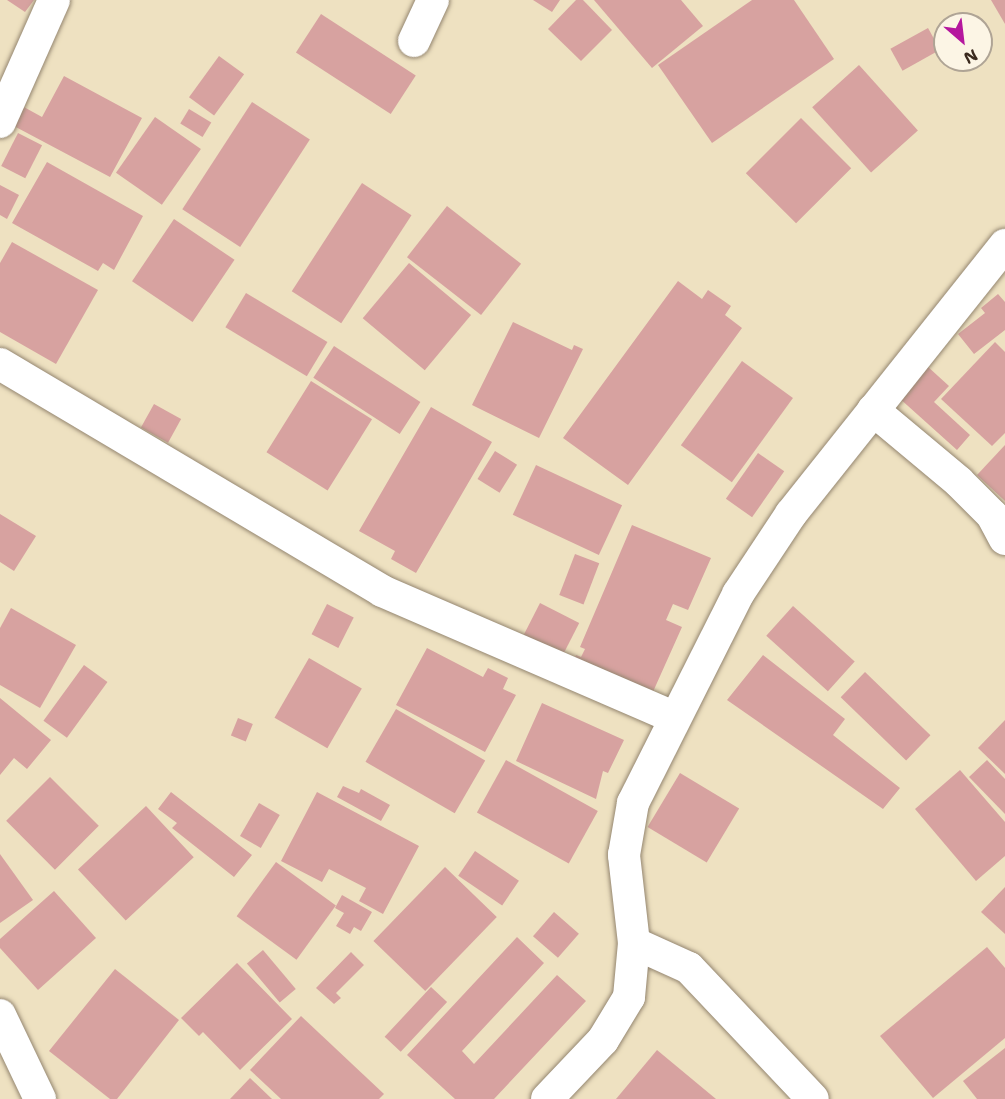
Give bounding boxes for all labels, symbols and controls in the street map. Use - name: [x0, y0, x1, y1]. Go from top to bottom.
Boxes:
- north arrow: [933, 12, 993, 72]
- text: N: [960, 44, 981, 69]

